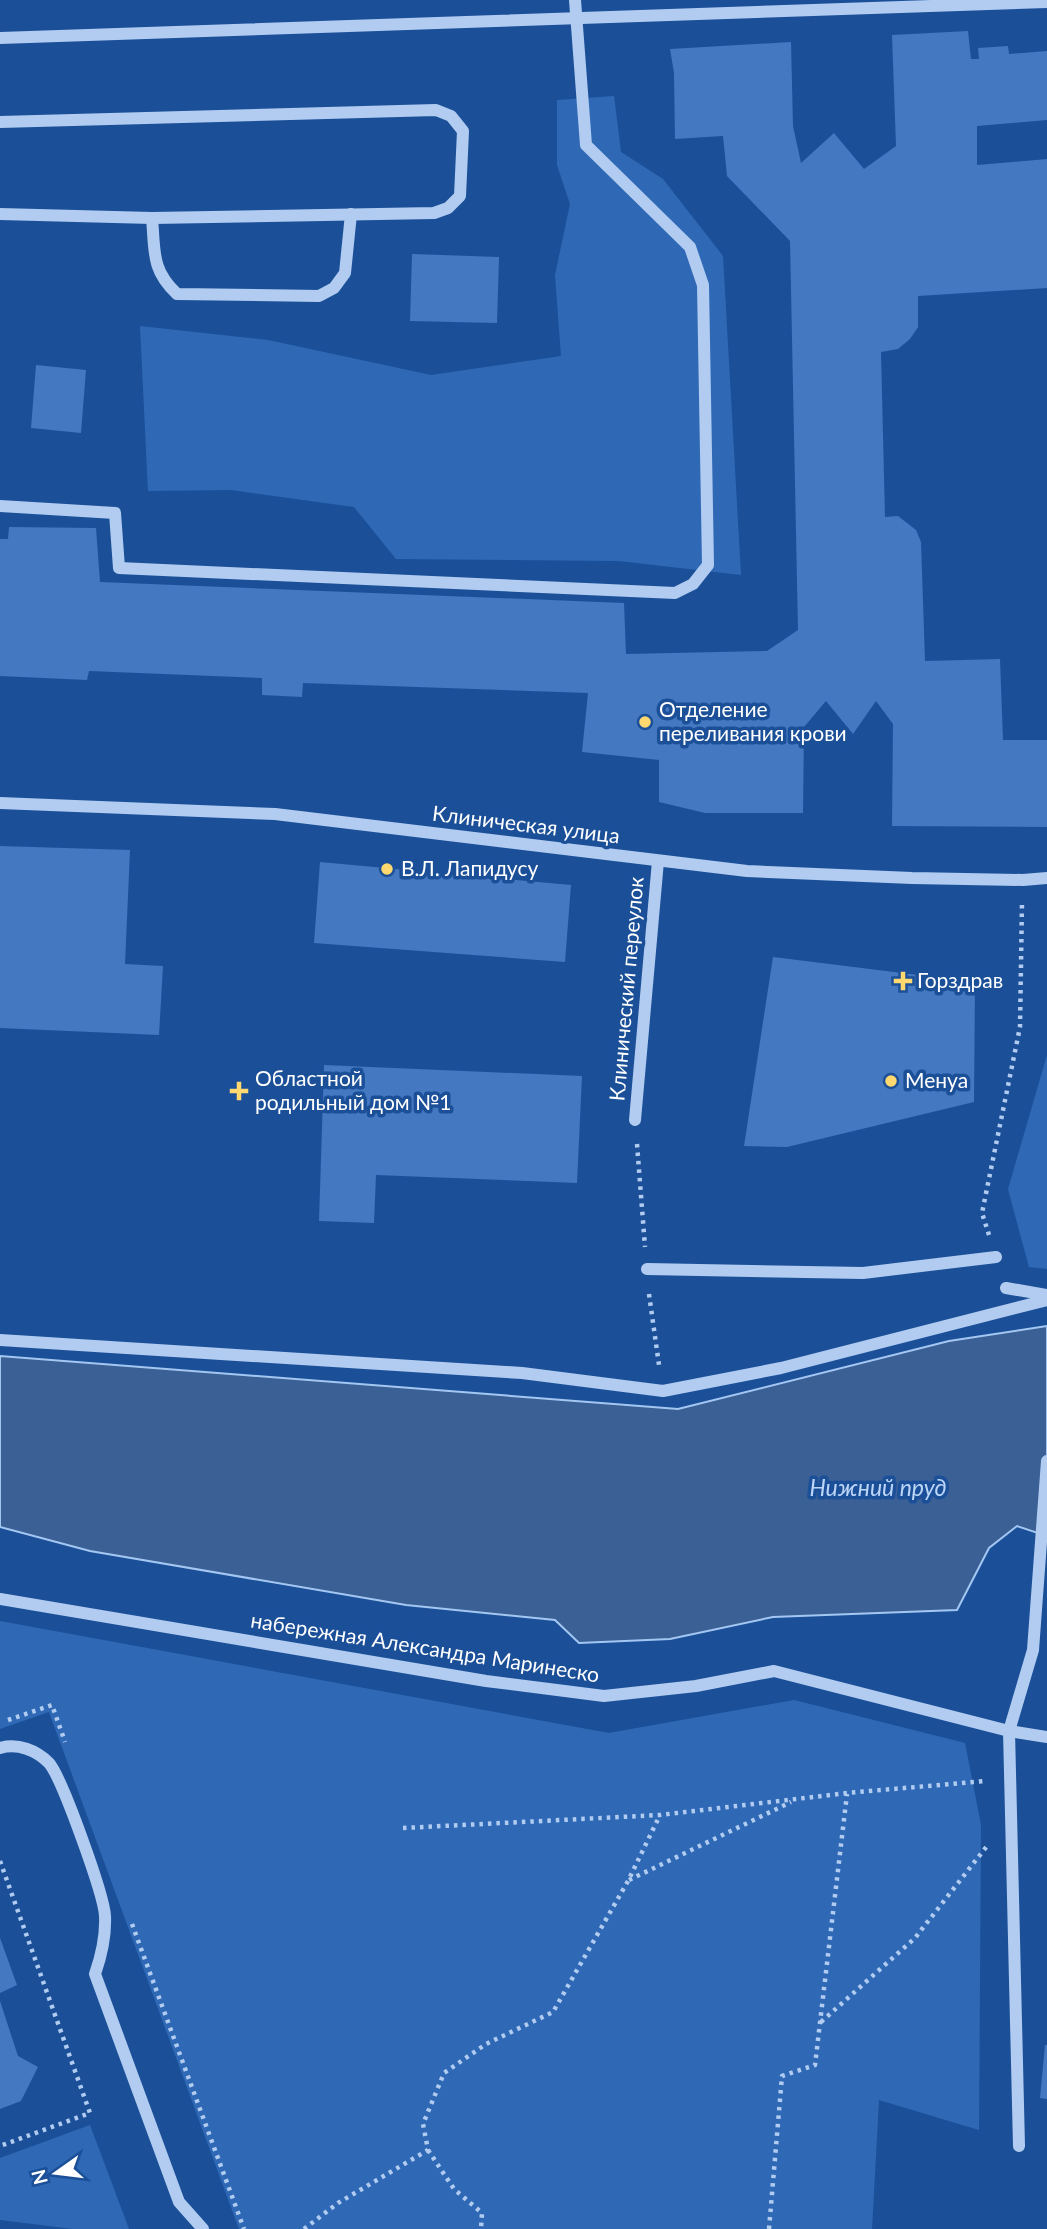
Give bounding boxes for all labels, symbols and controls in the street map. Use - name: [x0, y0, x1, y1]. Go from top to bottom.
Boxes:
- place label: Отделение переливания крови: [659, 696, 847, 745]
- marker: Отделение переливания крови: [637, 714, 653, 730]
- street label: Клиническая улица: [431, 800, 621, 847]
- place label: В.Л. Лапидусу: [401, 855, 538, 880]
- marker: В.Л. Лапидусу: [379, 861, 395, 877]
- street label: Клинический переулок: [603, 876, 648, 1102]
- place label: Горздрав: [917, 967, 1003, 992]
- marker: Горздрав: [895, 973, 911, 989]
- place label: Областной родильный дом №1: [255, 1065, 452, 1114]
- place label: Менуа: [905, 1067, 968, 1092]
- marker: Менуа: [883, 1073, 899, 1089]
- marker: Областной родильный дом №1: [229, 1081, 249, 1101]
- water label: Нижний пруд: [809, 1473, 947, 1501]
- street label: набережная Александра Маринеско: [249, 1607, 601, 1686]
- north arrow: [21, 2138, 91, 2208]
- text: N: [26, 2167, 52, 2187]

